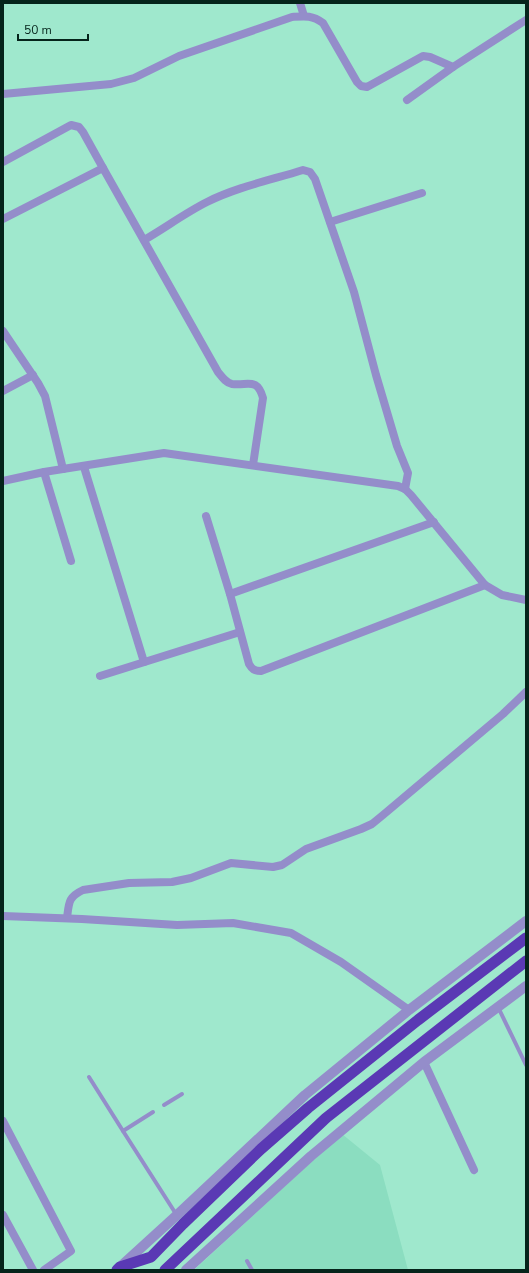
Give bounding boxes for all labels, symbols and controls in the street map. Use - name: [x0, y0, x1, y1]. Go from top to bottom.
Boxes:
- scale bar: [18, 16, 88, 42]
- text: 50 m: [24, 22, 52, 38]

